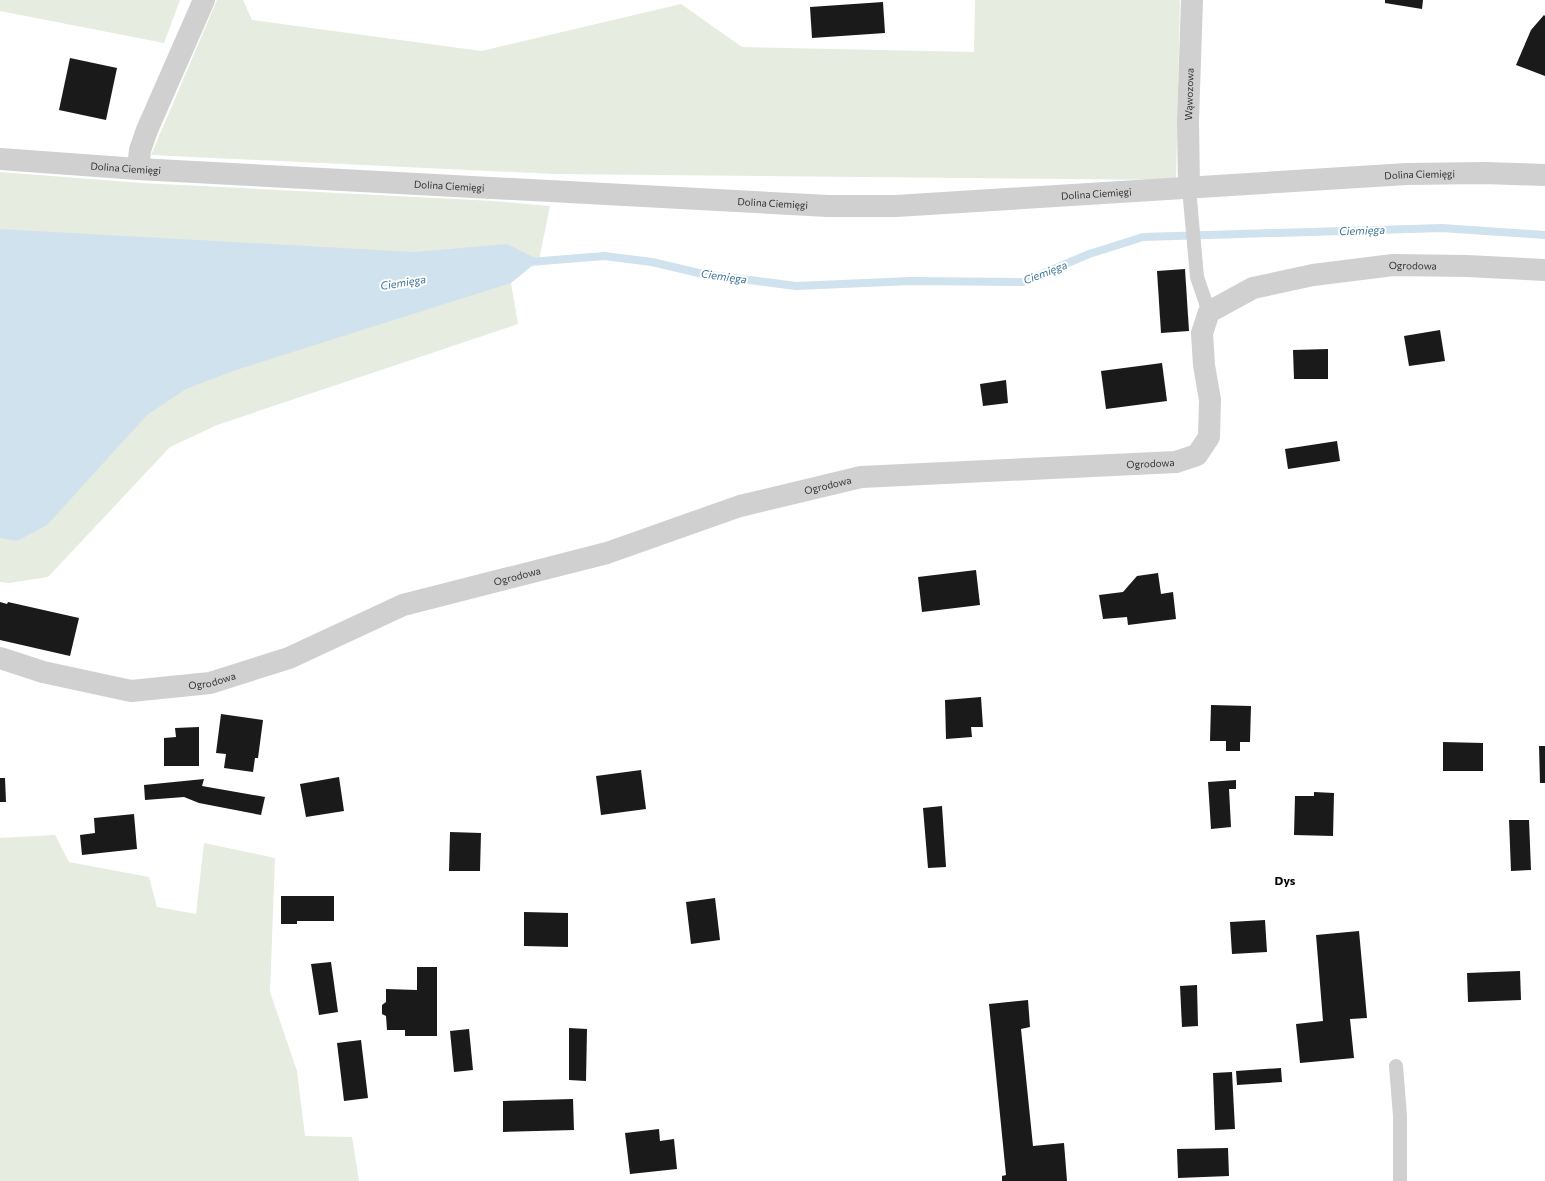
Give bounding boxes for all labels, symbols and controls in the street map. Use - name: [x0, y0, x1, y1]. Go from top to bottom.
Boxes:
- street label: Wąwozowa: [1182, 68, 1196, 120]
- street label: Dolina Ciemięgi: [90, 160, 161, 176]
- street label: Dolina Ciemięgi: [1384, 167, 1455, 181]
- street label: Dolina Ciemięgi: [414, 178, 485, 194]
- street label: Dolina Ciemięgi: [1061, 185, 1132, 202]
- street label: Dolina Ciemięgi: [737, 195, 808, 211]
- water label: Ciemięga: [1339, 223, 1385, 237]
- water label: Ciemięga: [1021, 258, 1069, 286]
- street label: Ogrodowa: [1388, 259, 1437, 272]
- water label: Ciemięga: [700, 266, 748, 286]
- water label: Ciemięga: [379, 272, 427, 292]
- street label: Ogrodowa: [1126, 456, 1175, 470]
- street label: Ogrodowa: [803, 474, 853, 496]
- street label: Ogrodowa: [492, 564, 542, 588]
- street label: Ogrodowa: [188, 669, 237, 691]
- district label: Dys: [1275, 873, 1296, 887]

